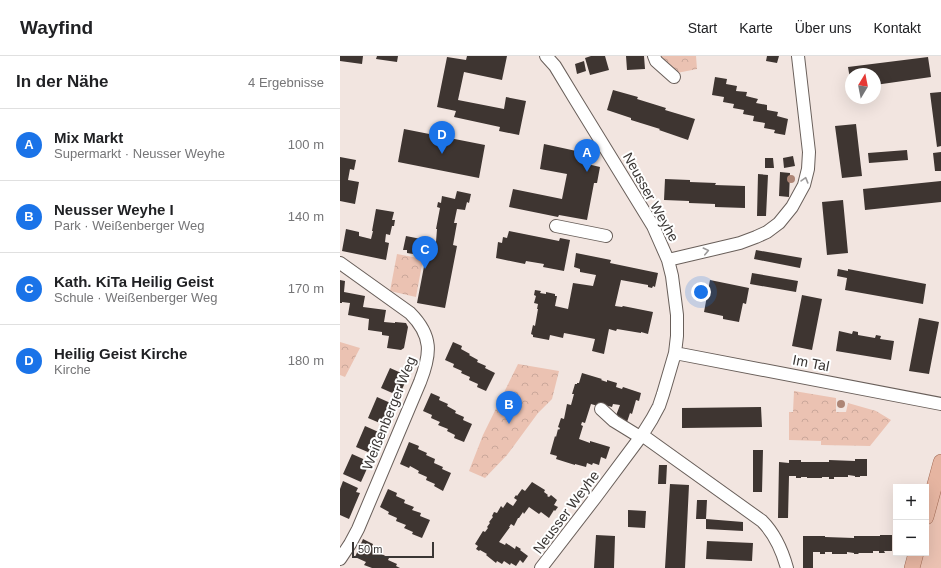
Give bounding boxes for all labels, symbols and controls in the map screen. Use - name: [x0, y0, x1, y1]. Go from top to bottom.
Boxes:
- text: Wayfind: [20, 17, 93, 38]
- text: Start: [688, 20, 717, 36]
- text: Karte: [739, 20, 773, 36]
- text: Über uns: [795, 20, 852, 36]
- text: Kontakt: [874, 20, 921, 36]
- north arrow: [845, 68, 881, 104]
- text: In der Nähe: [16, 72, 109, 91]
- text: 4 Ergebnisse: [248, 75, 324, 90]
- pin: D: [429, 121, 455, 154]
- text: Mix Markt: [54, 129, 123, 146]
- text: A: [24, 137, 34, 152]
- text: 100 m: [288, 137, 324, 152]
- pin: A: [574, 139, 600, 172]
- text: Supermarkt · Neusser Weyhe: [54, 146, 225, 161]
- street label: Neusser Weyhe: [620, 150, 682, 245]
- one-way arrow: [800, 176, 809, 183]
- text: Neusser Weyhe I: [54, 201, 174, 218]
- text: B: [24, 209, 34, 224]
- text: 140 m: [288, 209, 324, 224]
- text: Park · Weißenberger Weg: [54, 218, 205, 233]
- pin: C: [412, 236, 438, 269]
- one-way arrow: [703, 247, 709, 255]
- text: Kath. KiTa Heilig Geist: [54, 273, 214, 290]
- text: C: [24, 281, 34, 296]
- text: 170 m: [288, 281, 324, 296]
- your location: [691, 282, 711, 302]
- text: Schule · Weißenberger Weg: [54, 290, 218, 305]
- text: Heilig Geist Kirche: [54, 345, 187, 362]
- street label: Im Tal: [791, 352, 831, 374]
- text: D: [24, 353, 34, 368]
- text: 180 m: [288, 353, 324, 368]
- street label: Weißenberger Weg: [359, 354, 419, 472]
- text: Kirche: [54, 362, 91, 377]
- pin: B: [496, 391, 522, 424]
- street label: Neusser Weyhe: [530, 467, 602, 556]
- map controls: [893, 484, 929, 556]
- button: +: [893, 484, 929, 520]
- button: −: [893, 520, 929, 556]
- scale bar: [352, 540, 434, 559]
- text: 50 m: [358, 543, 382, 555]

